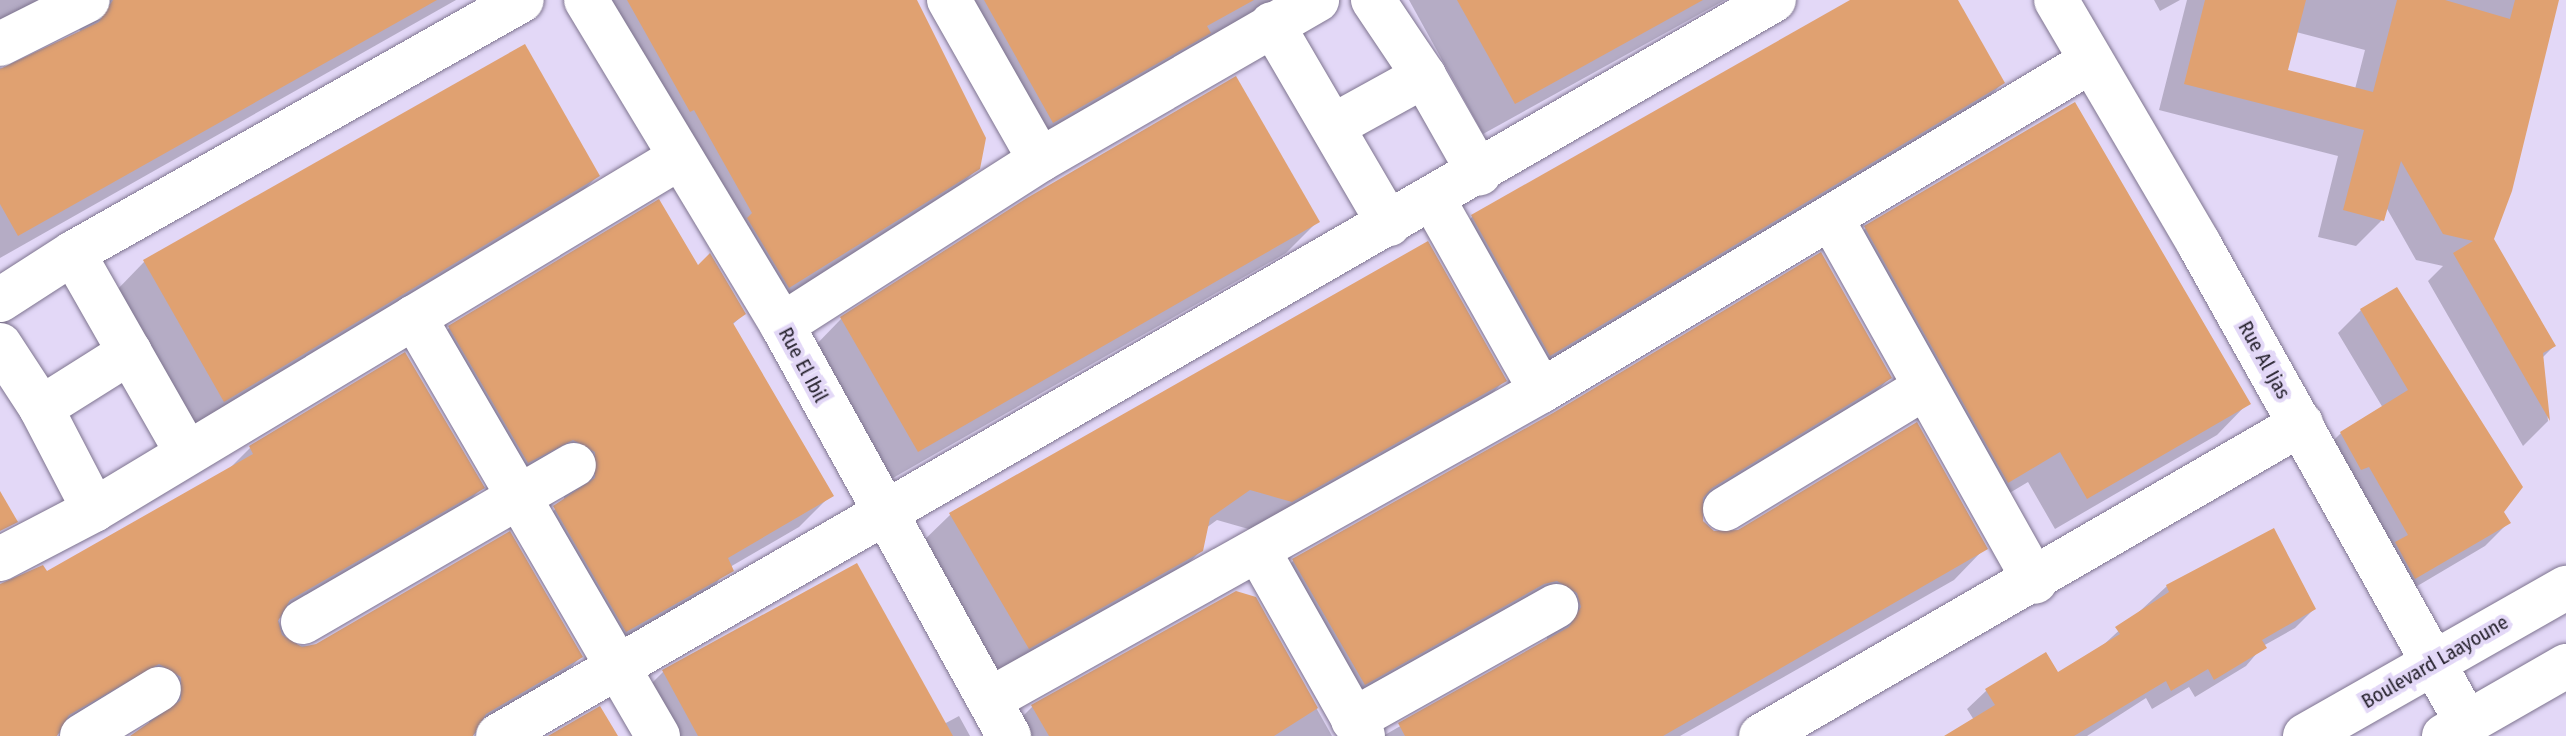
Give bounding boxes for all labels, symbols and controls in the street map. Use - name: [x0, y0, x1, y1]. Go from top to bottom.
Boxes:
- street label: Rue Al Ijas: [2233, 317, 2295, 403]
- street label: Rue El Ibil: [773, 323, 833, 407]
- street label: Boulevard Laayoune: [2357, 610, 2513, 714]

